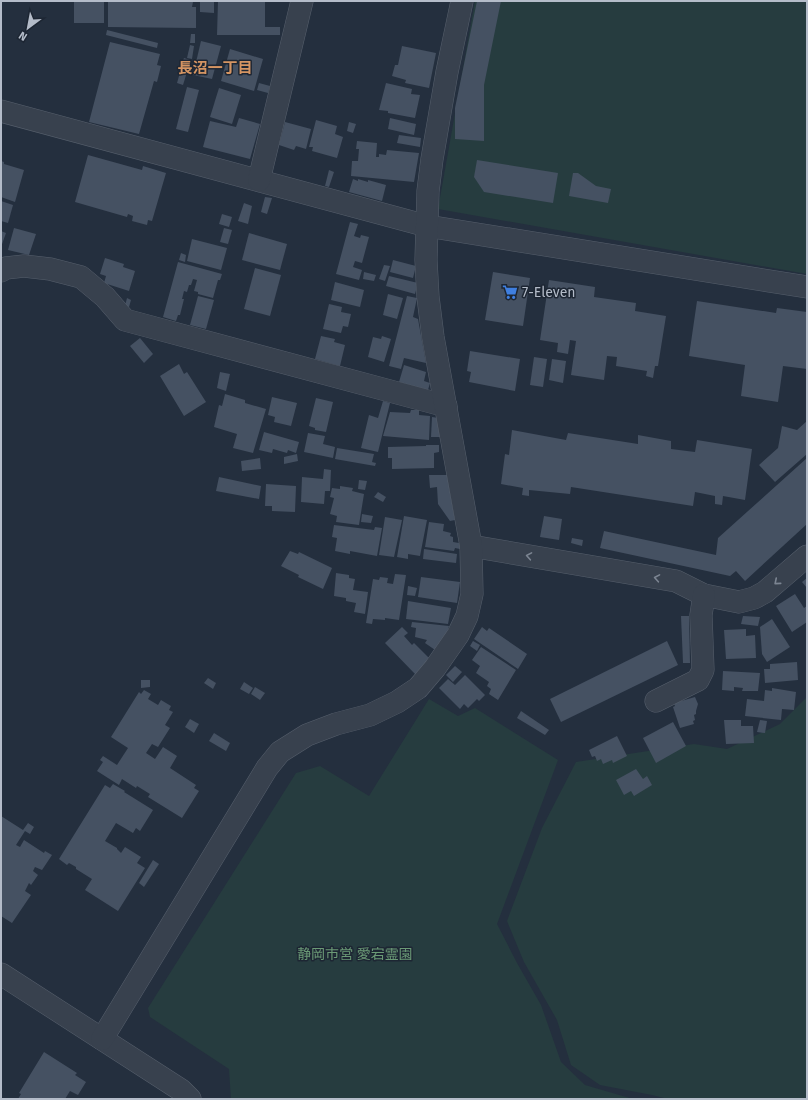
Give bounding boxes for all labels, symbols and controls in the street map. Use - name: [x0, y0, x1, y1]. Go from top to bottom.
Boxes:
- north arrow: [8, 8, 48, 48]
- text: N: [16, 29, 30, 44]
- district label: 長沼一丁目: [177, 59, 253, 77]
- supermarket icon: 7-Eleven: [501, 283, 519, 301]
- place label: 7-Eleven: [522, 284, 576, 301]
- one-way arrow: [526, 552, 532, 561]
- one-way arrow: [654, 574, 661, 583]
- one-way arrow: [775, 577, 782, 584]
- park label: 静岡市営 愛宕霊園: [297, 946, 413, 963]

